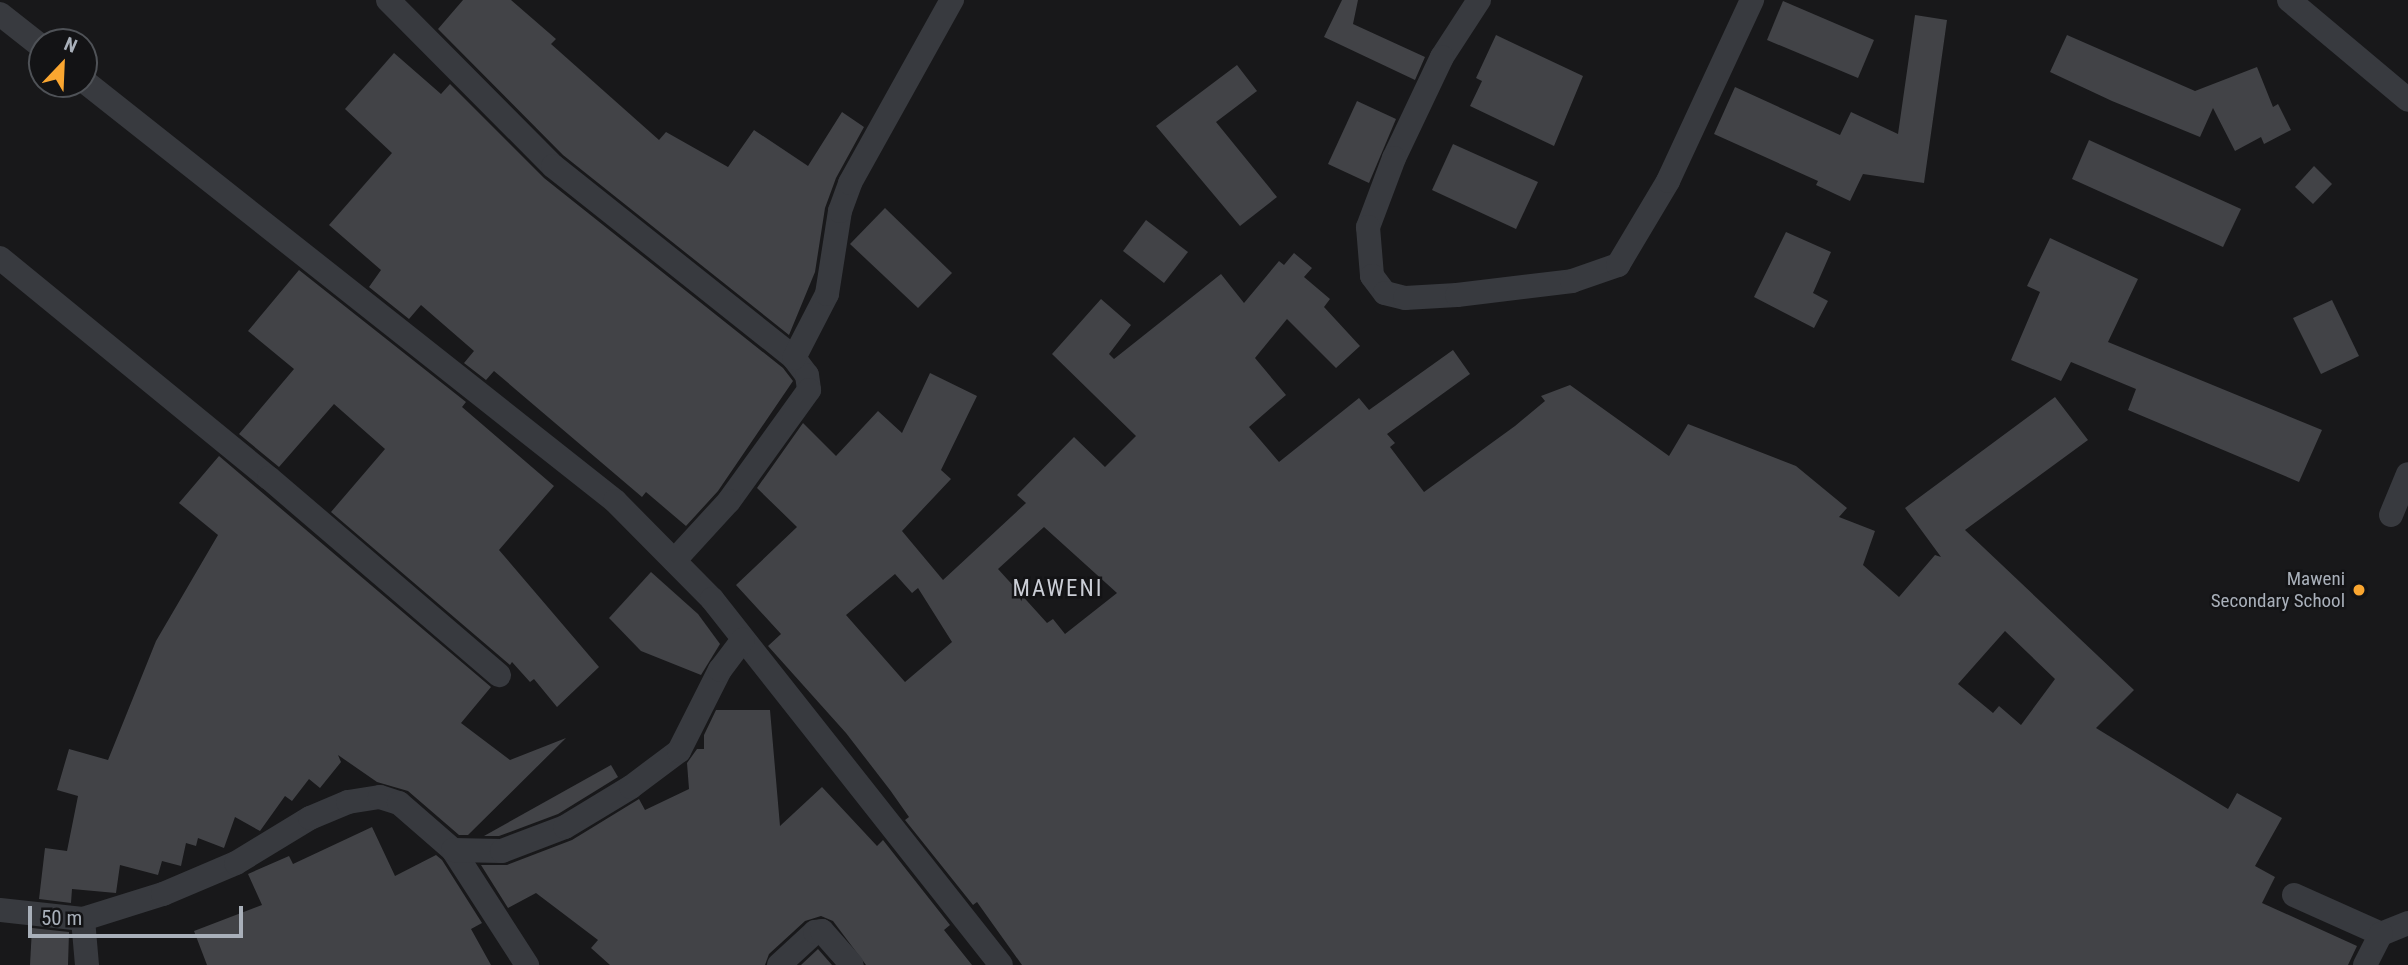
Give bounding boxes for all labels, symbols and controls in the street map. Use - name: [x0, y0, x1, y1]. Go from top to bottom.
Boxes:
- north arrow: [28, 28, 98, 98]
- text: N: [61, 32, 80, 58]
- place label: Maweni Secondary School: [2211, 568, 2345, 612]
- district label: MAWENI: [1013, 575, 1103, 603]
- marker: Maweni Secondary School: [2351, 582, 2367, 598]
- scale bar: [32, 892, 247, 936]
- text: 50 m: [41, 906, 82, 930]

